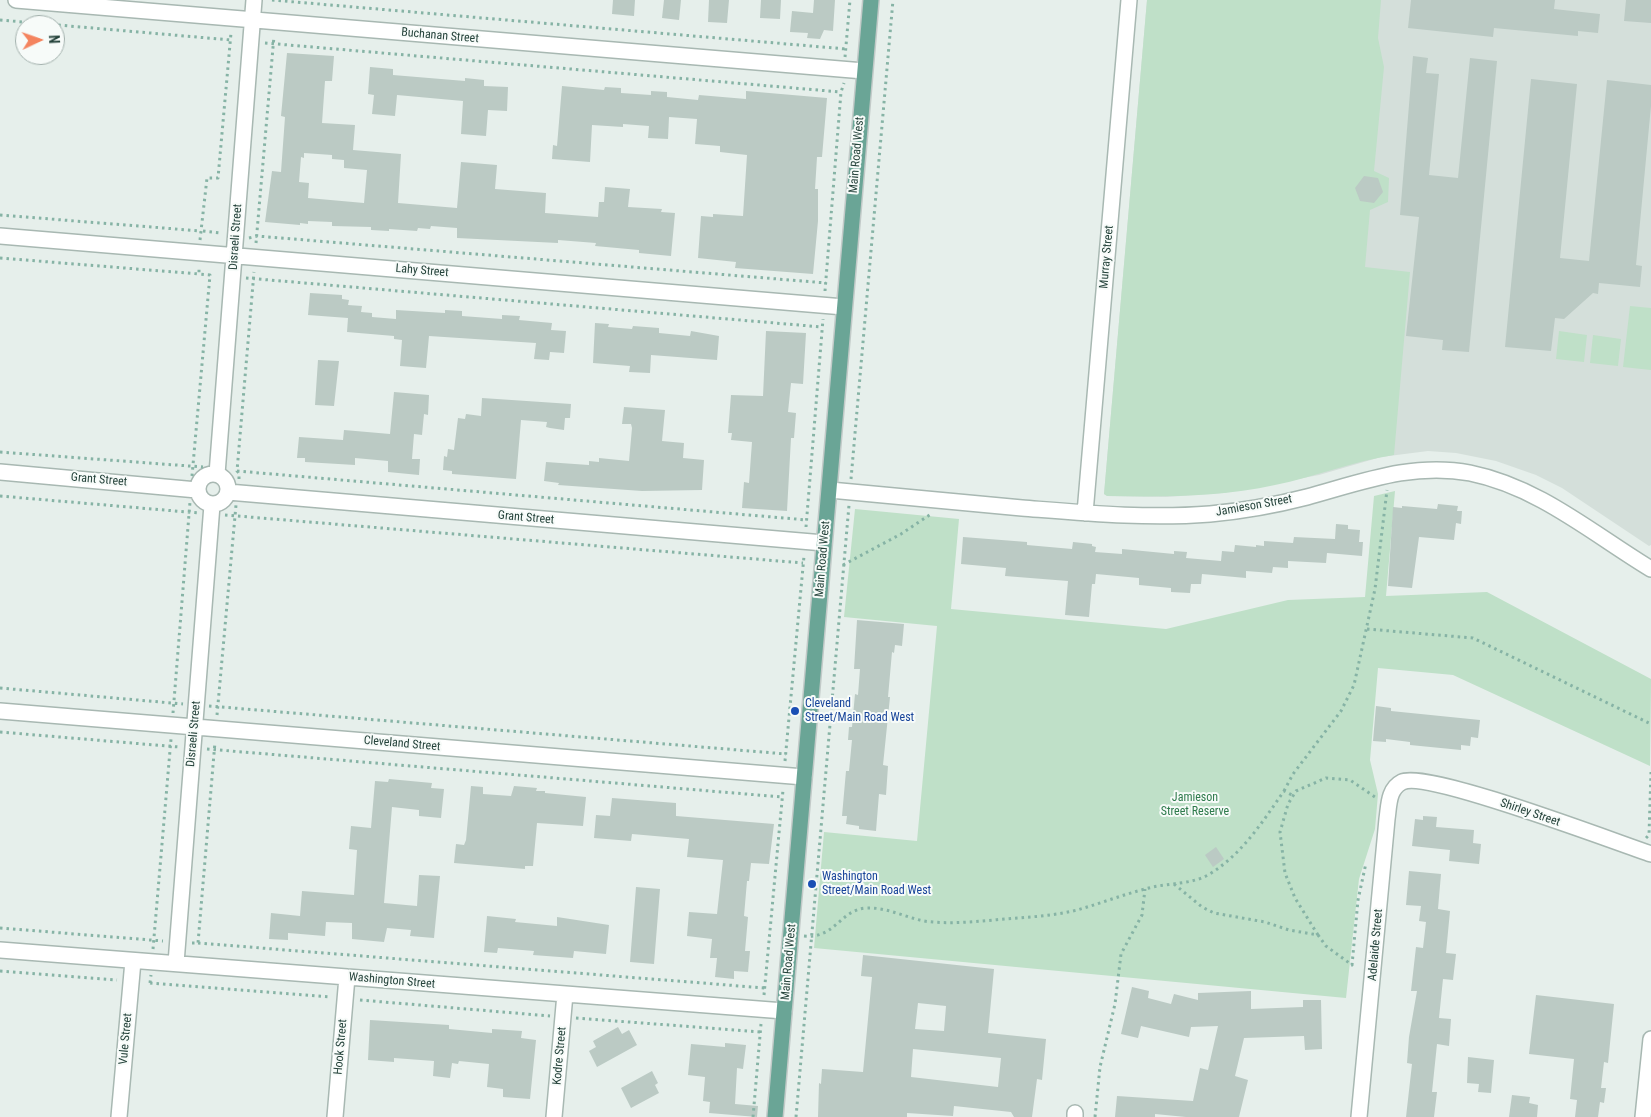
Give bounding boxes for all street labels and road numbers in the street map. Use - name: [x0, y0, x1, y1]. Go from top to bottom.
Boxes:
- street label: Buchanan Street: [401, 25, 479, 47]
- street label: Main Road West: [846, 116, 868, 194]
- street label: Disraeli Street: [227, 203, 245, 271]
- street label: Murray Street: [1097, 225, 1117, 289]
- street label: Lahy Street: [395, 262, 449, 280]
- street label: Grant Street: [70, 470, 128, 490]
- street label: Jamieson Street: [1215, 492, 1293, 520]
- street label: Grant Street: [497, 508, 555, 528]
- street label: Main Road West: [812, 520, 834, 598]
- street label: Disraeli Street: [184, 700, 204, 768]
- street label: Cleveland Street: [363, 733, 441, 755]
- street label: Shirley Street: [1498, 796, 1562, 830]
- street label: Adelaide Street: [1366, 908, 1386, 982]
- street label: Main Road West: [778, 923, 800, 1001]
- street label: Washington Street: [348, 970, 436, 992]
- street label: Vule Street: [117, 1013, 135, 1065]
- street label: Hook Street: [331, 1019, 351, 1075]
- street label: Kodre Street: [550, 1026, 570, 1086]

